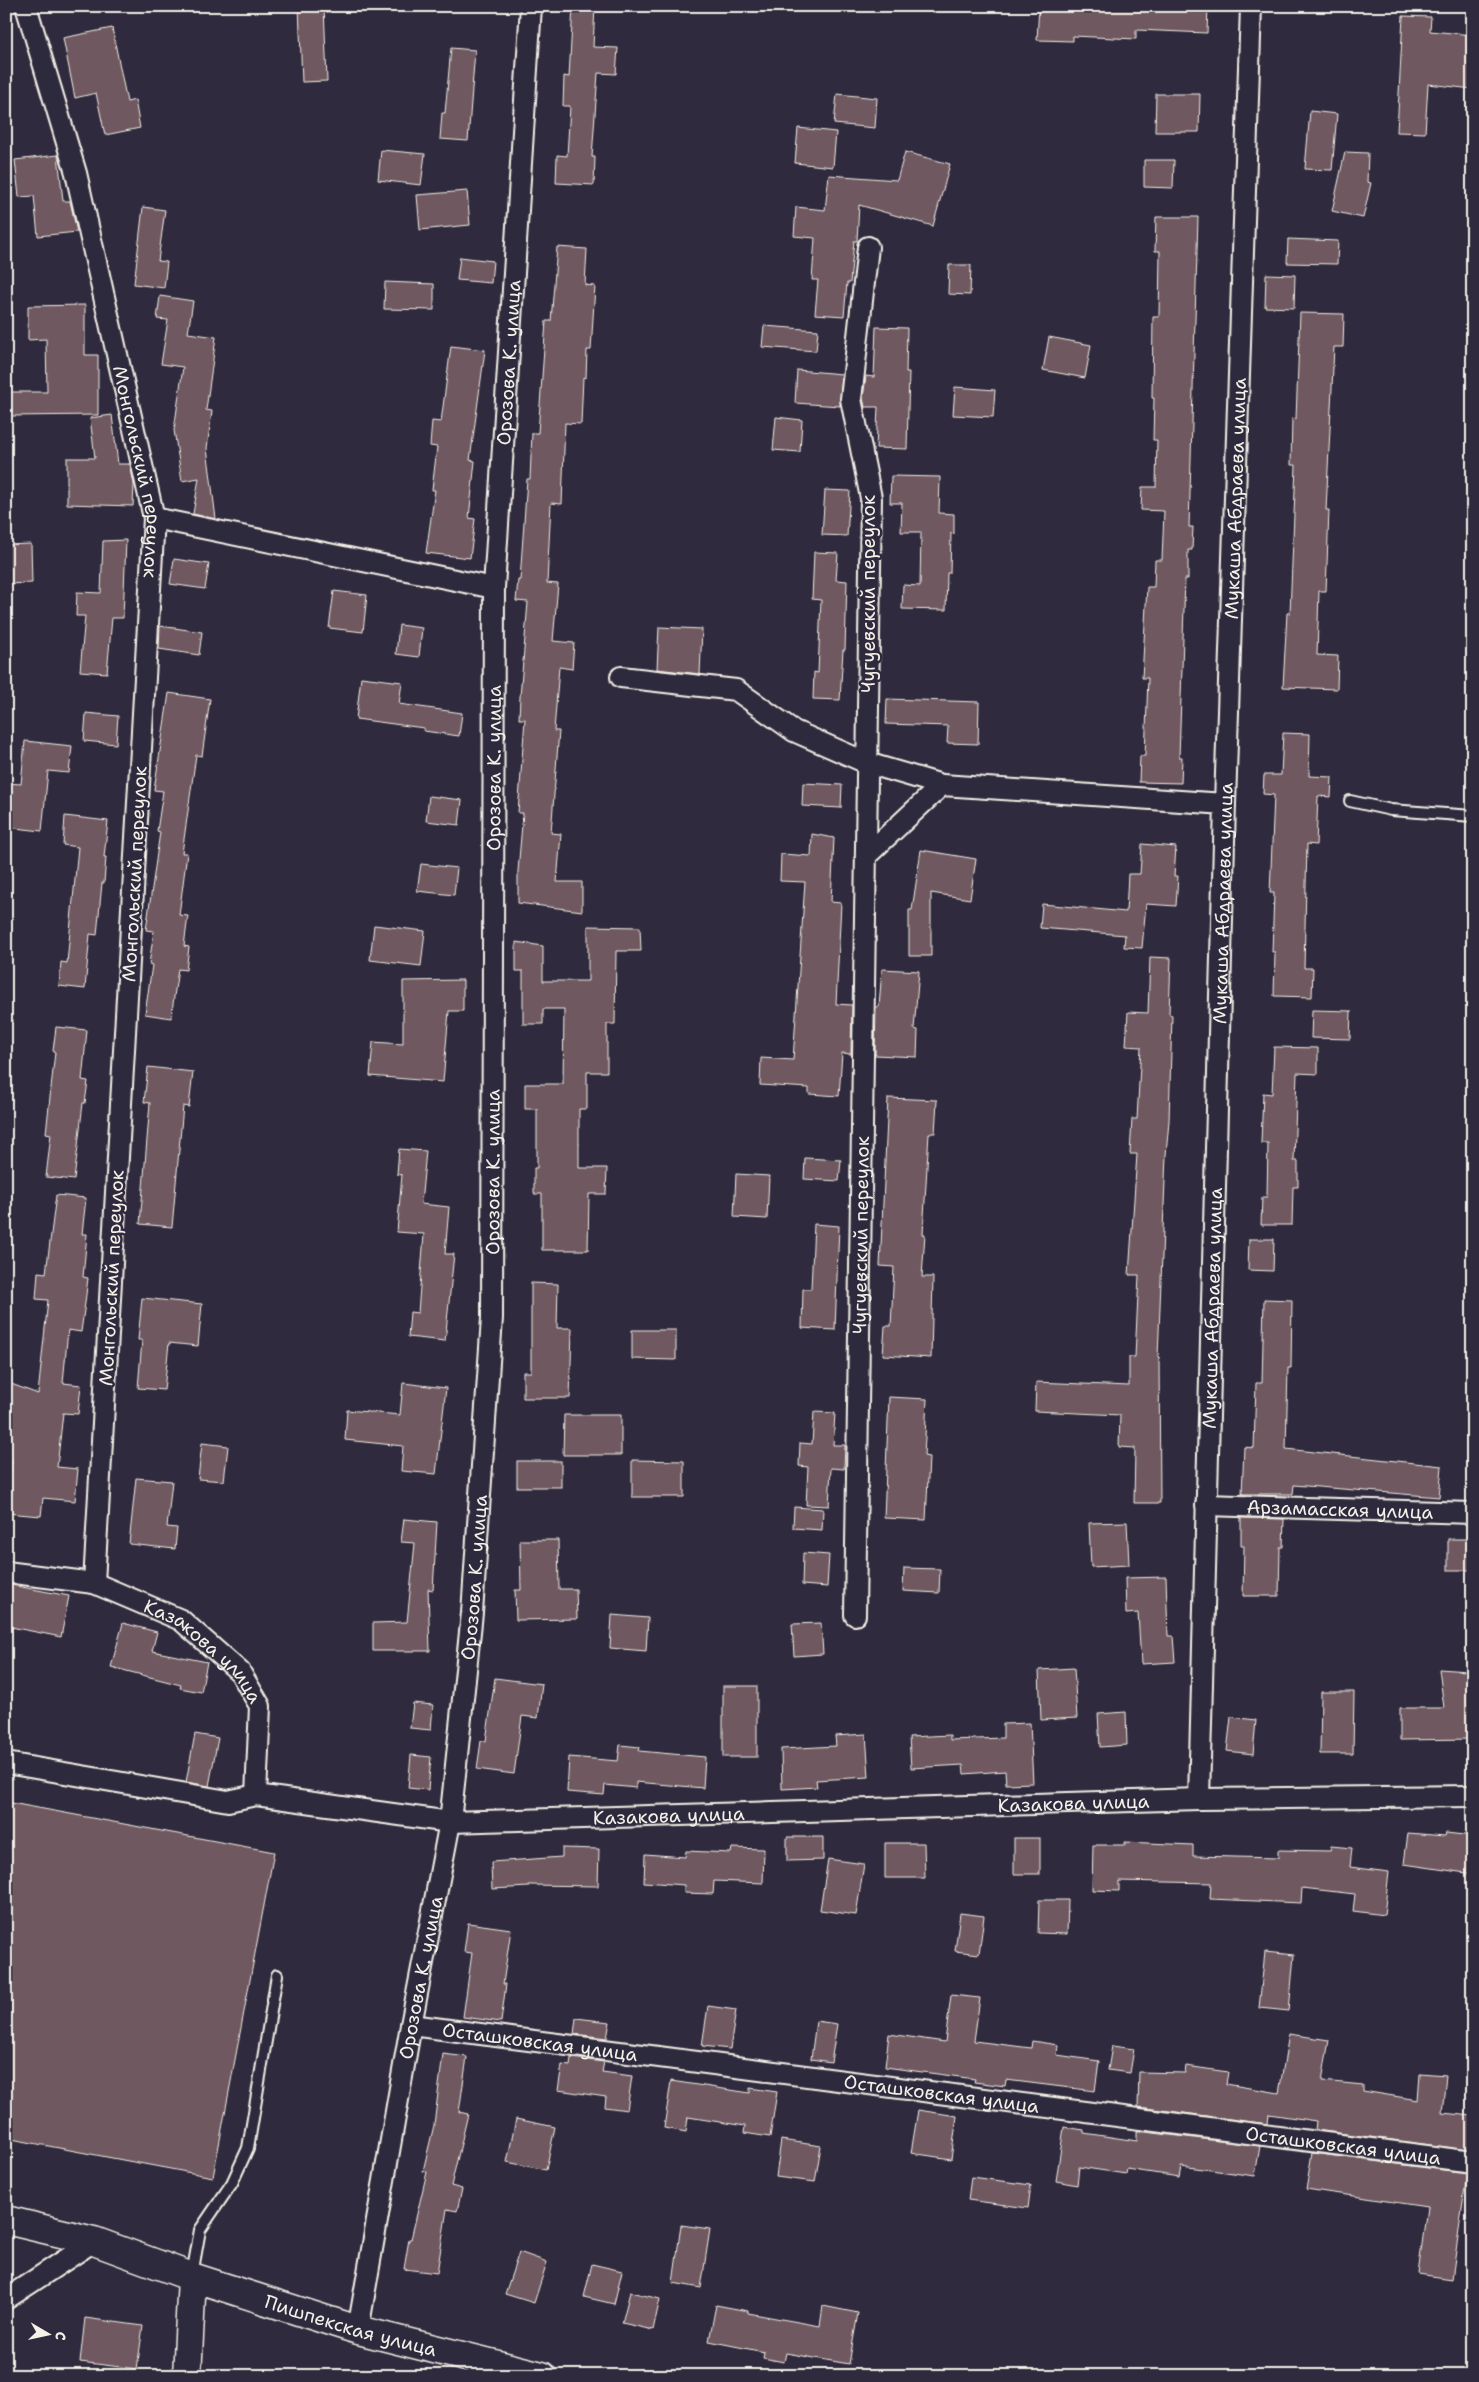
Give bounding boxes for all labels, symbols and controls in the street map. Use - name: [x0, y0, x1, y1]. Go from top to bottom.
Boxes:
- street label: Орозова К. улица: [491, 279, 527, 446]
- street label: Монгольский переулок: [107, 363, 166, 579]
- street label: Мукаша Абдраева улица: [1219, 377, 1252, 620]
- street label: Чугуевский переулок: [856, 495, 881, 693]
- street label: Орозова К. улица: [481, 685, 507, 851]
- street label: Монгольский переулок: [116, 765, 153, 983]
- street label: Мукаша Абдраева улица: [1207, 782, 1239, 1024]
- street label: Орозова К. улица: [480, 1089, 506, 1255]
- street label: Чугуевский переулок: [847, 1136, 875, 1334]
- street label: Монгольский переулок: [93, 1169, 130, 1387]
- street label: Мукаша Абдраева улица: [1197, 1187, 1228, 1429]
- street label: Орозова К. улица: [455, 1494, 493, 1661]
- street label: Арзамасская улица: [1246, 1494, 1434, 1525]
- street label: Казакова улица: [140, 1594, 268, 1708]
- street label: Казакова улица: [997, 1789, 1150, 1818]
- street label: Казакова улица: [592, 1801, 745, 1831]
- street label: Орозова К. улица: [393, 1894, 449, 2061]
- street label: Осташковская улица: [441, 2017, 639, 2067]
- street label: Осташковская улица: [842, 2069, 1041, 2119]
- street label: Осташковская улица: [1244, 2121, 1443, 2171]
- street label: Пишпекская улица: [262, 2289, 440, 2362]
- north arrow: [22, 2310, 72, 2360]
- text: С: [51, 2330, 70, 2342]

